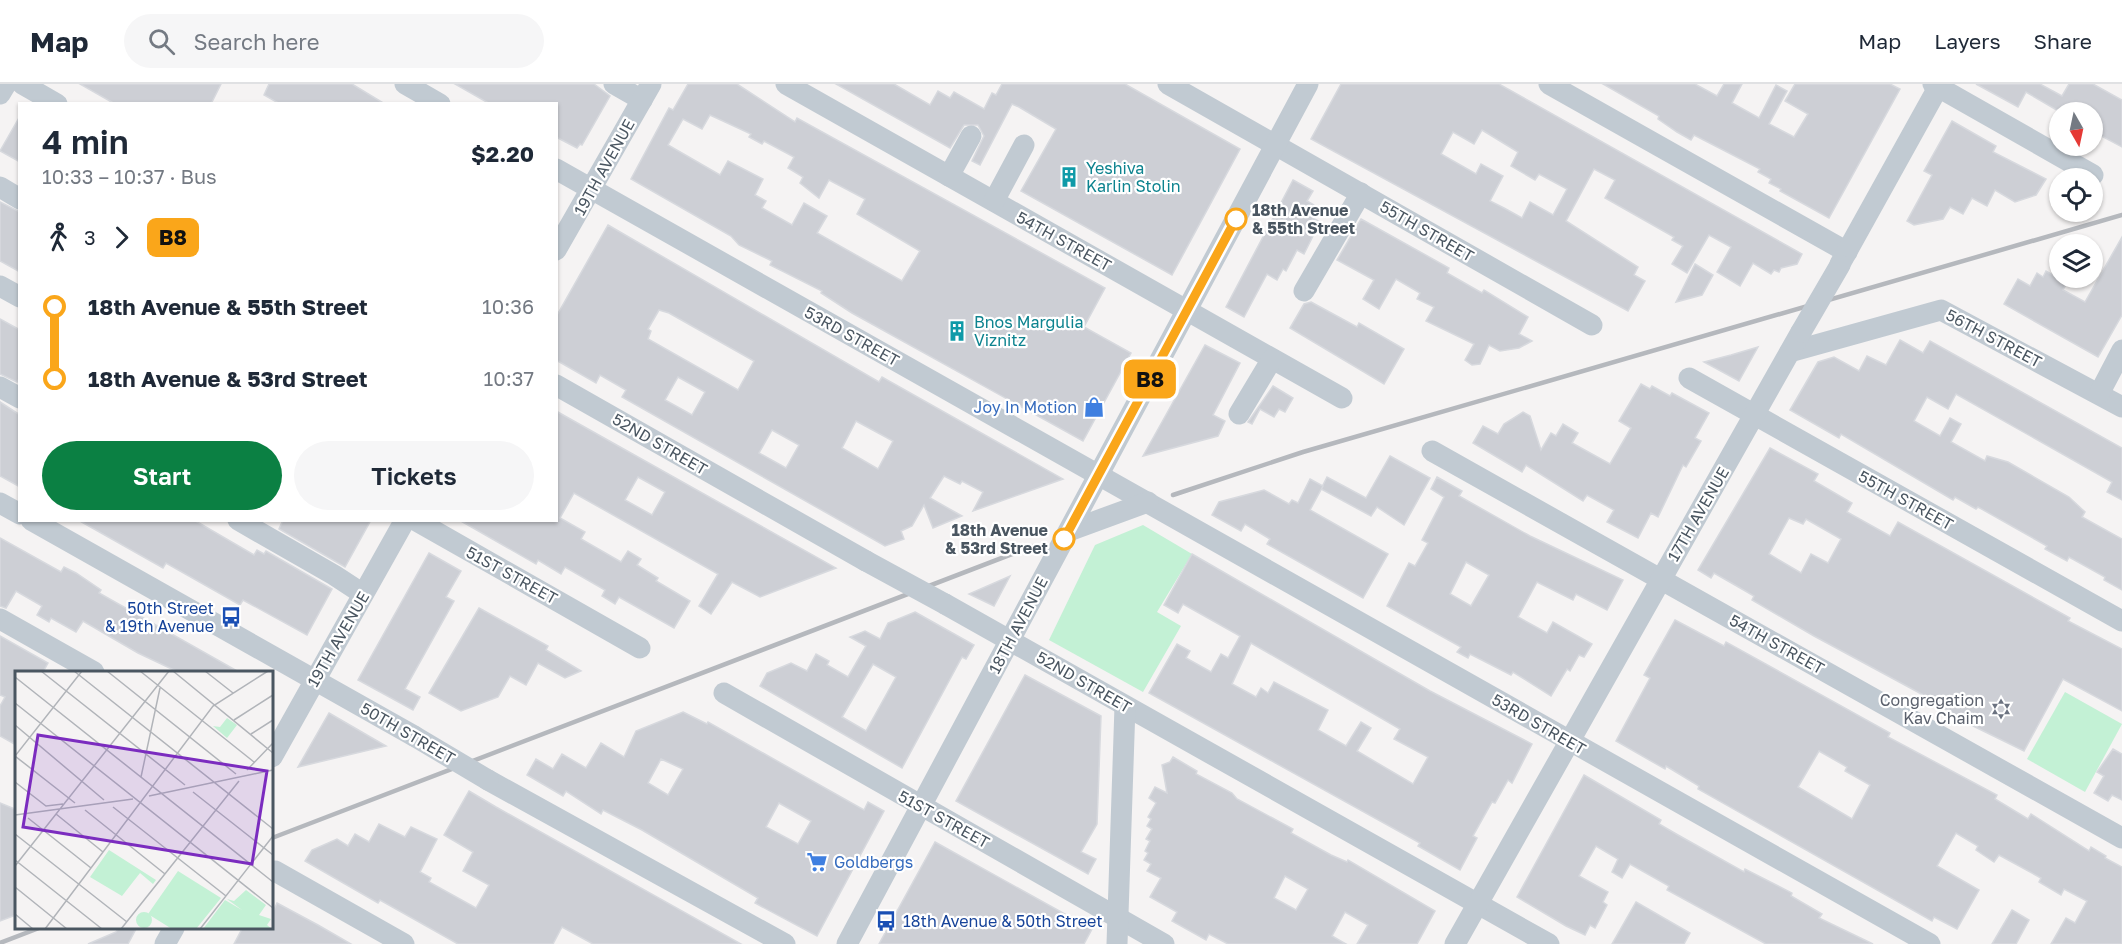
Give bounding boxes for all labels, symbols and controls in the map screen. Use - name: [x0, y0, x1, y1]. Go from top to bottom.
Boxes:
- search box: [124, 14, 544, 68]
- text: Map: [30, 25, 88, 58]
- icon: search: [145, 25, 178, 58]
- text: Search here: [193, 28, 319, 55]
- text: Map: [1858, 28, 1901, 54]
- text: Layers: [1934, 28, 2001, 54]
- text: Share: [2034, 28, 2092, 54]
- north arrow: [2049, 102, 2103, 156]
- map controls: [2049, 102, 2103, 288]
- street label: 19TH AVENUE: [569, 115, 639, 219]
- text: 4 min: [42, 122, 129, 161]
- text: $2.20: [471, 140, 534, 167]
- place label: Yeshiva Karlin Stolin: [1086, 158, 1181, 196]
- text: 10:33 – 10:37 · Bus: [42, 164, 217, 188]
- building icon: Yeshiva Karlin Stolin: [1057, 165, 1081, 189]
- button: locate: [2049, 168, 2103, 222]
- street label: 55TH STREET: [1376, 196, 1478, 266]
- place label: 18th Avenue & 55th Street: [1252, 200, 1355, 238]
- street label: 54TH STREET: [1013, 207, 1115, 275]
- marker: 18th Avenue & 55th Street: [1225, 208, 1247, 230]
- icon: walk: [42, 221, 75, 254]
- icon: forward: [105, 221, 138, 254]
- text: B8: [159, 224, 187, 250]
- text: 3: [84, 225, 96, 249]
- button: layers: [2049, 234, 2103, 288]
- text: 18th Avenue & 55th Street: [88, 293, 368, 320]
- text: 10:36: [482, 294, 534, 318]
- street label: 53RD STREET: [801, 302, 903, 370]
- street label: 56TH STREET: [1943, 304, 2045, 372]
- place label: Bnos Margulia Viznitz: [974, 312, 1084, 350]
- building icon: Bnos Margulia Viznitz: [945, 319, 969, 343]
- line badge: B8: [1123, 360, 1177, 398]
- text: 18th Avenue & 53rd Street: [88, 365, 368, 392]
- text: 10:37: [484, 366, 534, 390]
- text: B8: [1136, 366, 1164, 392]
- shop icon: Joy In Motion: [1082, 395, 1106, 419]
- place label: Joy In Motion: [974, 397, 1077, 417]
- street label: 52ND STREET: [609, 409, 711, 479]
- button: Start: [42, 441, 282, 510]
- button: Tickets: [294, 441, 534, 510]
- street label: 17TH AVENUE: [1663, 463, 1733, 565]
- street label: 55TH STREET: [1855, 466, 1957, 534]
- place label: 18th Avenue & 53rd Street: [945, 520, 1048, 558]
- marker: 18th Avenue & 53rd Street: [1053, 528, 1075, 550]
- street label: 51ST STREET: [463, 542, 561, 608]
- street label: 18TH AVENUE: [984, 573, 1052, 677]
- street label: 19TH AVENUE: [303, 588, 373, 690]
- place label: 50th Street & 19th Avenue: [105, 598, 214, 636]
- bus stop icon: 50th Street & 19th Avenue: [219, 605, 243, 629]
- street label: 54TH STREET: [1726, 610, 1828, 678]
- street label: 52ND STREET: [1033, 647, 1135, 717]
- inset map: [15, 671, 273, 929]
- street label: 53RD STREET: [1488, 689, 1590, 759]
- place label: Congregation Kav Chaim: [1880, 690, 1984, 728]
- synagogue icon: Congregation Kav Chaim: [1989, 697, 2013, 721]
- street label: 50TH STREET: [357, 698, 459, 768]
- street label: 51ST STREET: [895, 786, 993, 852]
- supermarket icon: Goldbergs: [805, 850, 829, 874]
- place label: Goldbergs: [834, 852, 913, 872]
- bus stop icon: 18th Avenue & 50th Street: [874, 909, 898, 933]
- place label: 18th Avenue & 50th Street: [903, 911, 1103, 931]

